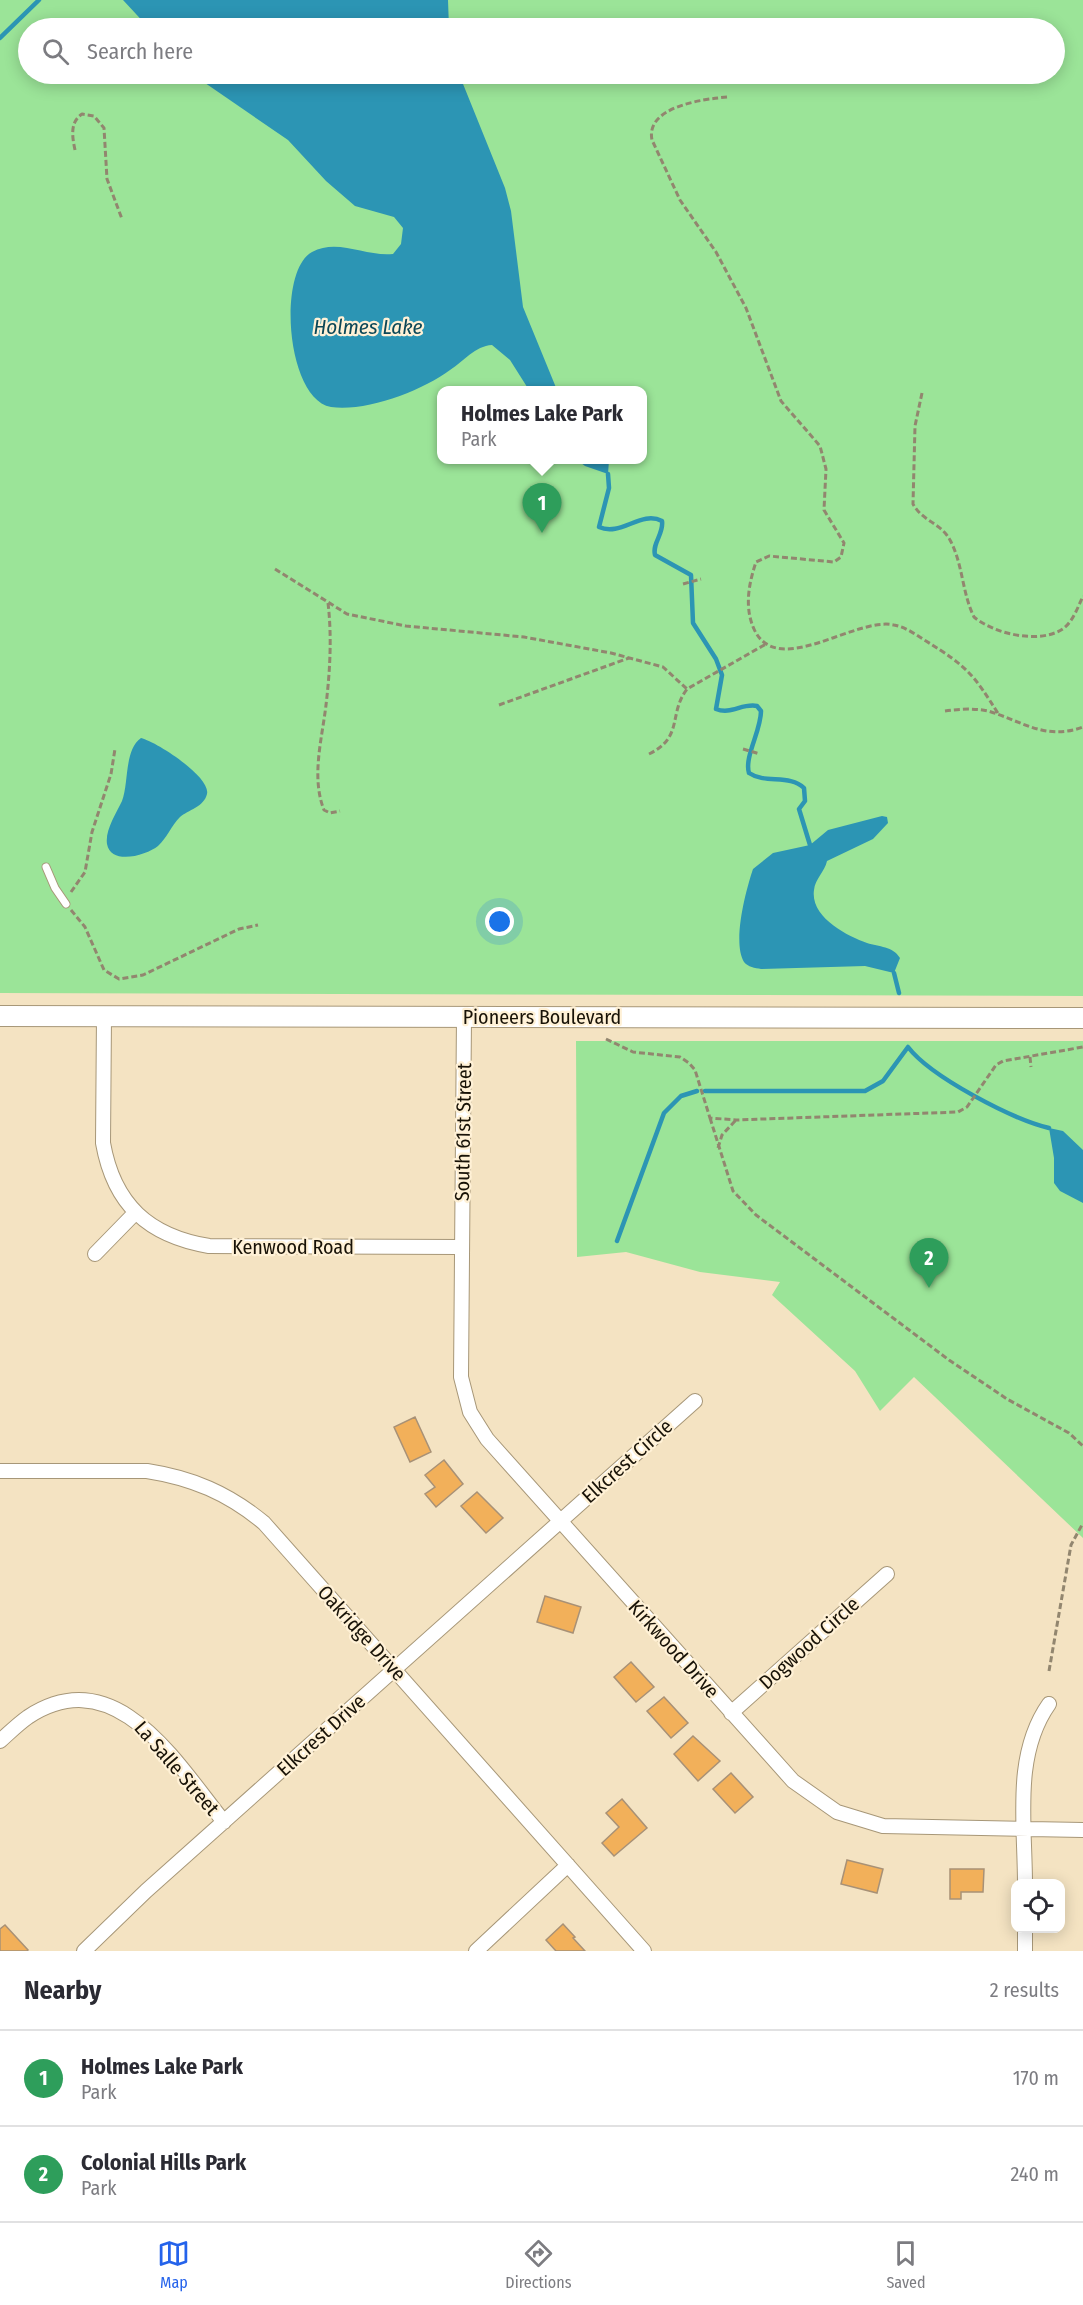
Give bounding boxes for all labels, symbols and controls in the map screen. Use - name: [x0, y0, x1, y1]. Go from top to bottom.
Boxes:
- search box: [18, 18, 1065, 84]
- icon: search: [39, 35, 72, 68]
- text: Search here: [87, 38, 193, 65]
- water label: Holmes Lake: [314, 314, 423, 340]
- popup: [437, 386, 647, 464]
- text: Holmes Lake Park: [461, 400, 623, 427]
- text: Park: [461, 427, 497, 451]
- pin: 1: [522, 484, 562, 533]
- your location: [485, 907, 514, 936]
- street label: Pioneers Boulevard: [463, 1005, 621, 1029]
- street label: South 61st Street: [450, 1062, 476, 1201]
- street label: Kenwood Road: [232, 1235, 354, 1259]
- pin: 2: [910, 1238, 948, 1288]
- street label: Elkcrest Circle: [577, 1414, 677, 1508]
- street label: Oakridge Drive: [313, 1580, 411, 1686]
- street label: Dogwood Circle: [754, 1592, 864, 1694]
- street label: Kirkwood Drive: [624, 1595, 724, 1703]
- street label: Elkcrest Drive: [272, 1689, 370, 1781]
- street label: La Salle Street: [130, 1716, 225, 1820]
- map controls: [1011, 1879, 1065, 1933]
- button: locate: [1011, 1879, 1065, 1933]
- text: Nearby: [24, 1975, 101, 2006]
- text: 2 results: [990, 1978, 1059, 2002]
- text: Holmes Lake Park: [81, 2053, 243, 2080]
- text: 1: [39, 2066, 48, 2090]
- text: 170 m: [1013, 2066, 1059, 2090]
- text: Park: [81, 2080, 117, 2104]
- text: Colonial Hills Park: [81, 2149, 246, 2176]
- text: 2: [39, 2162, 48, 2186]
- text: 240 m: [1010, 2162, 1059, 2186]
- text: Park: [81, 2176, 117, 2200]
- tab: Map: [157, 2237, 190, 2292]
- tab: Directions: [505, 2237, 572, 2292]
- tab: Saved: [886, 2237, 926, 2292]

